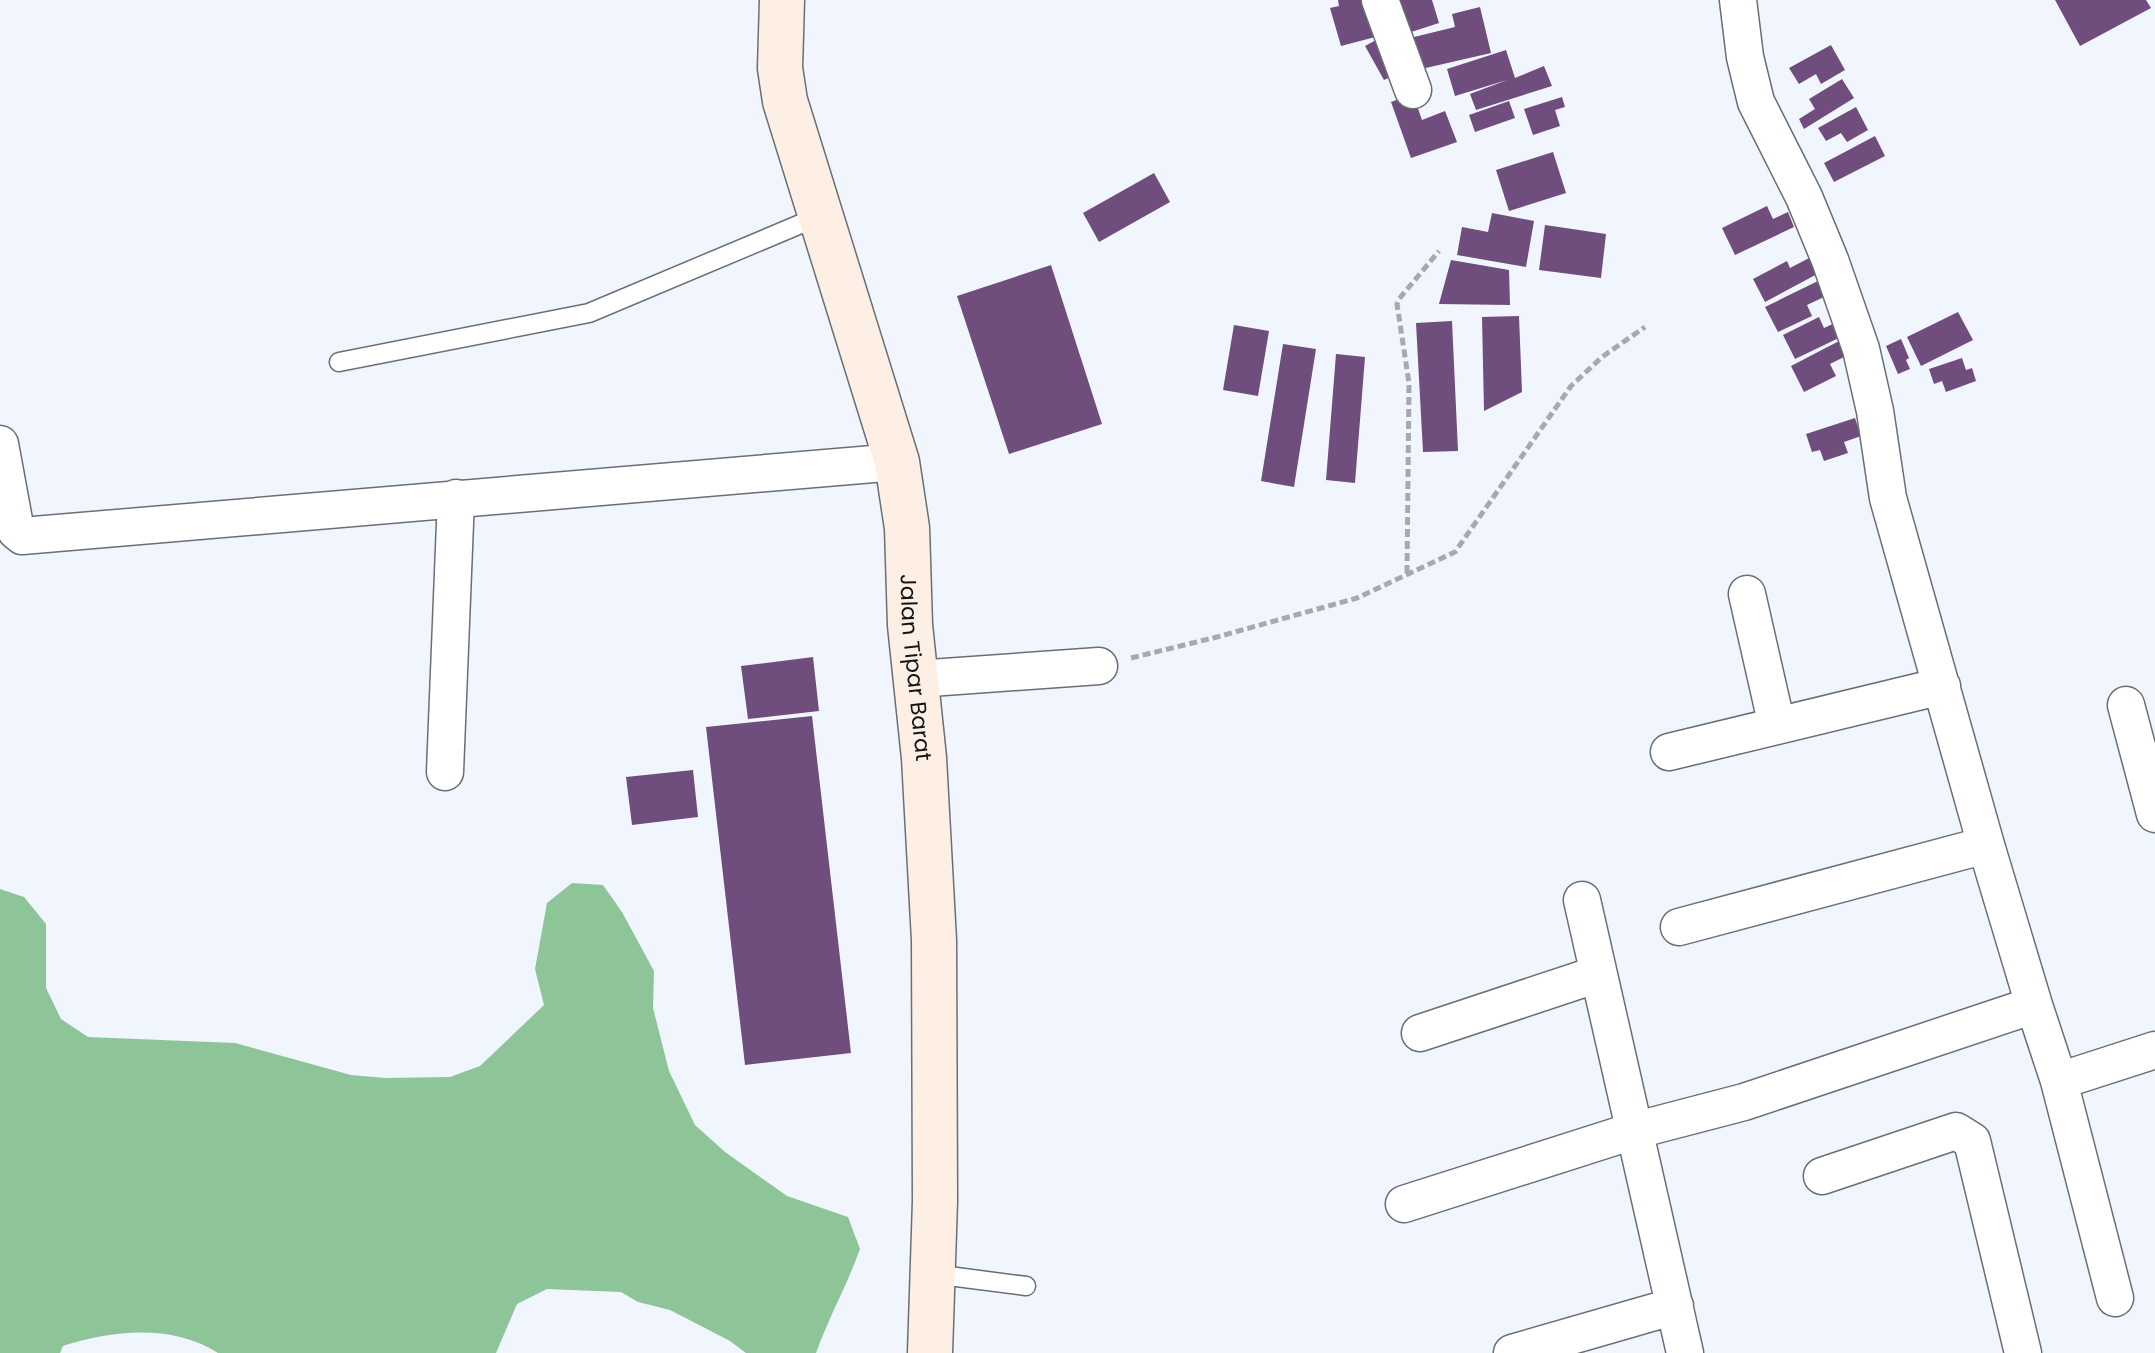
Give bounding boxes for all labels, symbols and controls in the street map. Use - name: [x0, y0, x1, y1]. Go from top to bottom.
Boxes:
- street label: Jalan Tipar Barat: [893, 574, 940, 762]

